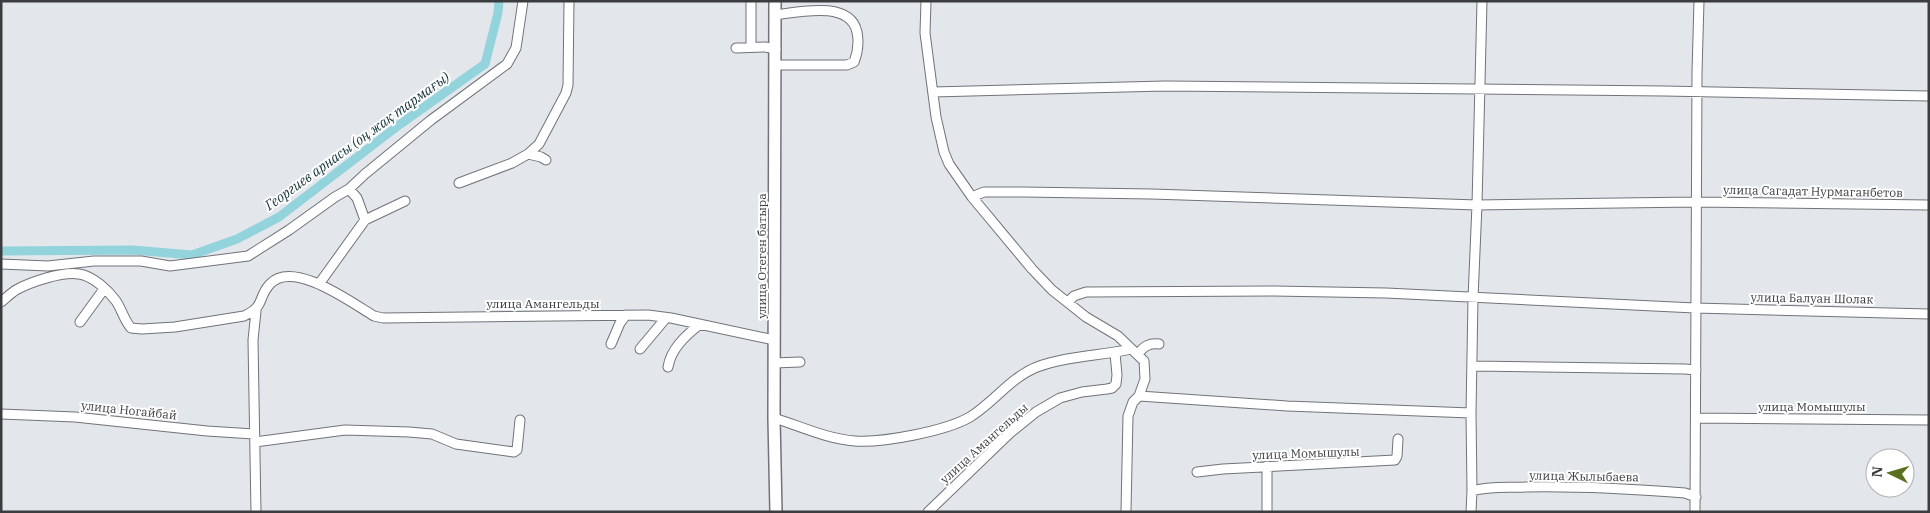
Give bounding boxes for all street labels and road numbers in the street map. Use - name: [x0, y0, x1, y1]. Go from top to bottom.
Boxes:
- street label: улица Сагадат Нурмаганбетов: [1723, 182, 1903, 200]
- street label: улица Отеген батыра: [754, 193, 769, 319]
- street label: улица Балуан Шолак: [1750, 289, 1874, 307]
- street label: улица Амангельды: [486, 296, 600, 311]
- street label: улица Ногайбай: [80, 398, 178, 422]
- street label: улица Амангельды: [937, 399, 1031, 486]
- street label: улица Момышулы: [1758, 399, 1866, 414]
- street label: улица Момышулы: [1252, 444, 1360, 462]
- street label: улица Жылыбаева: [1529, 468, 1639, 484]

